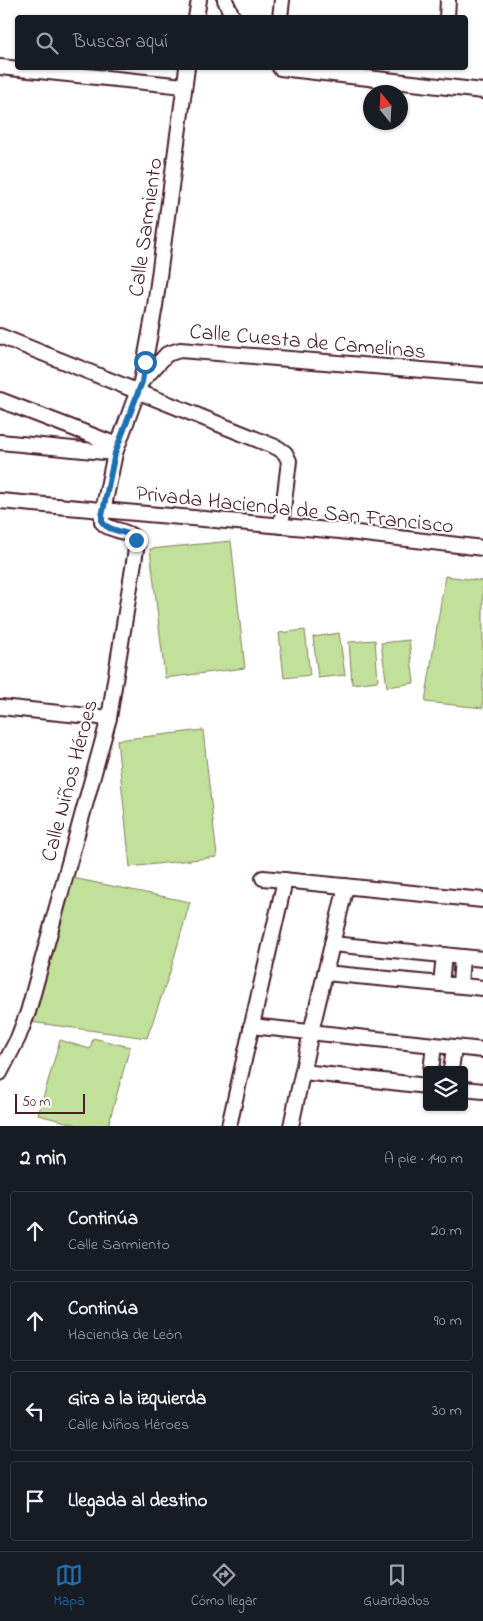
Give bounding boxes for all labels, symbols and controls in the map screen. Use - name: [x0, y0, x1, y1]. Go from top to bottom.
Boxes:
- search box: [15, 15, 468, 70]
- icon: search: [33, 29, 61, 57]
- text: Buscar aquí: [73, 29, 168, 56]
- north arrow: [363, 85, 408, 130]
- street label: Calle Sarmiento: [121, 156, 173, 299]
- street label: Calle Cuesta de Camelinas: [188, 317, 427, 369]
- route start: [134, 351, 157, 374]
- street label: Privada Hacienda de San Francisco: [134, 478, 455, 544]
- route end: [125, 529, 148, 552]
- street label: Calle Niños Héroes: [34, 696, 108, 865]
- map controls: [423, 1066, 468, 1111]
- button: layers: [423, 1066, 468, 1111]
- scale bar: [15, 1091, 85, 1114]
- text: 50 m: [22, 1092, 50, 1113]
- text: 2 min: [20, 1144, 66, 1174]
- text: A pie · 140 m: [384, 1147, 463, 1171]
- text: Continúa: [68, 1206, 138, 1233]
- icon: ahead: [21, 1217, 49, 1245]
- text: 20 m: [431, 1219, 462, 1243]
- text: Calle Sarmiento: [68, 1233, 170, 1257]
- text: Continúa: [68, 1296, 138, 1323]
- icon: ahead: [21, 1307, 49, 1335]
- text: 90 m: [434, 1309, 462, 1333]
- text: Hacienda de León: [68, 1323, 182, 1347]
- text: Gira a la izquierda: [68, 1386, 206, 1413]
- icon: left: [21, 1397, 49, 1425]
- text: 30 m: [432, 1399, 462, 1423]
- text: Calle Niños Héroes: [68, 1413, 189, 1437]
- icon: arrive: [21, 1487, 49, 1515]
- text: Llegada al destino: [68, 1488, 207, 1515]
- tab: Mapa: [53, 1561, 85, 1612]
- tab: Cómo llegar: [191, 1561, 257, 1612]
- tab: Guardados: [363, 1561, 430, 1612]

